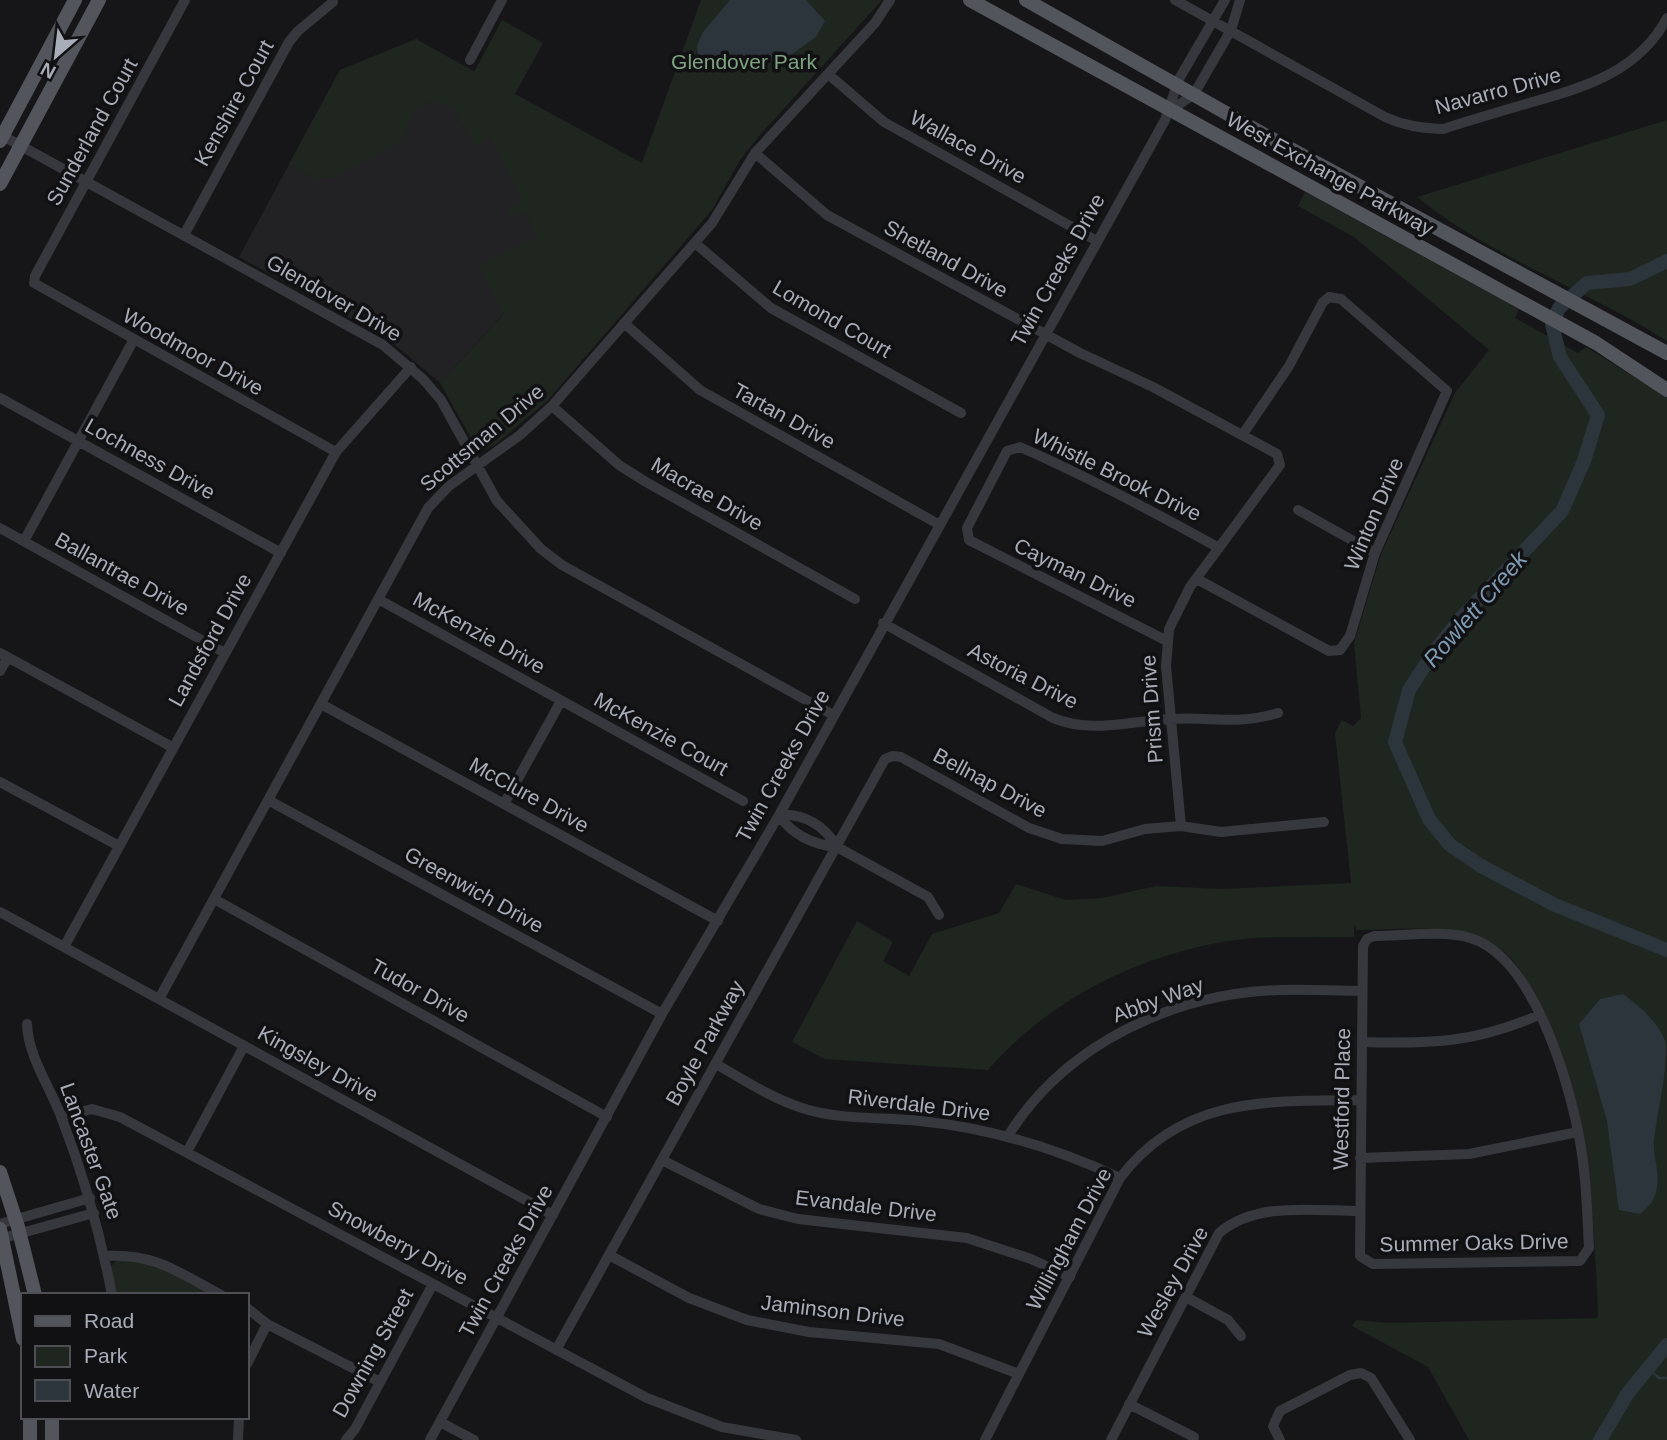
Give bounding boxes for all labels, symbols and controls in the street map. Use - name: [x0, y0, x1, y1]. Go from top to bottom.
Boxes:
- north arrow: [21, 21, 91, 91]
- street label: Kenshire Court: [190, 36, 278, 170]
- park label: Glendover Park: [671, 50, 817, 73]
- street label: Sunderland Court: [42, 54, 142, 209]
- text: N: [37, 58, 59, 83]
- street label: Navarro Drive: [1432, 63, 1563, 118]
- street label: Wallace Drive: [906, 105, 1030, 188]
- street label: West Exchange Parkway: [1223, 107, 1438, 240]
- street label: Twin Creeks Drive: [1006, 190, 1109, 350]
- street label: Shetland Drive: [880, 215, 1012, 302]
- street label: Glendover Drive: [263, 250, 406, 345]
- street label: Lomond Court: [769, 275, 896, 362]
- street label: Woodmoor Drive: [119, 303, 268, 400]
- street label: Tartan Drive: [729, 378, 839, 453]
- street label: Scottsman Drive: [415, 379, 548, 496]
- street label: Lochness Drive: [81, 413, 219, 504]
- street label: Whistle Brook Drive: [1029, 424, 1205, 525]
- street label: Macrae Drive: [647, 452, 767, 535]
- street label: Winton Drive: [1339, 454, 1408, 574]
- street label: Ballantrae Drive: [51, 527, 193, 620]
- street label: Cayman Drive: [1010, 533, 1140, 612]
- water label: Rowlett Creek: [1418, 545, 1533, 672]
- street label: Landsford Drive: [164, 569, 256, 710]
- street label: McKenzie Drive: [409, 587, 549, 678]
- street label: Astoria Drive: [964, 638, 1082, 713]
- street label: Prism Drive: [1136, 654, 1167, 764]
- street label: Twin Creeks Drive: [731, 686, 834, 846]
- street label: McKenzie Court: [590, 687, 732, 780]
- street label: Bellnap Drive: [930, 743, 1051, 822]
- street label: McClure Drive: [465, 752, 593, 837]
- street label: Greenwich Drive: [401, 842, 548, 937]
- street label: Tudor Drive: [367, 954, 473, 1027]
- street label: Abby Way: [1109, 972, 1207, 1027]
- street label: Boyle Parkway: [661, 976, 749, 1109]
- street label: Kingsley Drive: [254, 1021, 383, 1106]
- street label: Westford Place: [1329, 1028, 1354, 1170]
- street label: Lancaster Gate: [56, 1079, 127, 1222]
- street label: Riverdale Drive: [846, 1084, 992, 1125]
- street label: Willingham Drive: [1021, 1164, 1116, 1314]
- street label: Twin Creeks Drive: [454, 1181, 557, 1341]
- street label: Evandale Drive: [794, 1185, 938, 1226]
- street label: Snowberry Drive: [324, 1196, 472, 1289]
- street label: Wesley Drive: [1133, 1222, 1213, 1341]
- street label: Summer Oaks Drive: [1379, 1229, 1569, 1256]
- street label: Downing Street: [328, 1284, 418, 1421]
- street label: Jaminson Drive: [760, 1290, 906, 1331]
- legend: [21, 1293, 248, 1419]
- text: Road: [84, 1309, 134, 1332]
- text: Park: [84, 1344, 128, 1367]
- text: Water: [84, 1379, 139, 1402]

